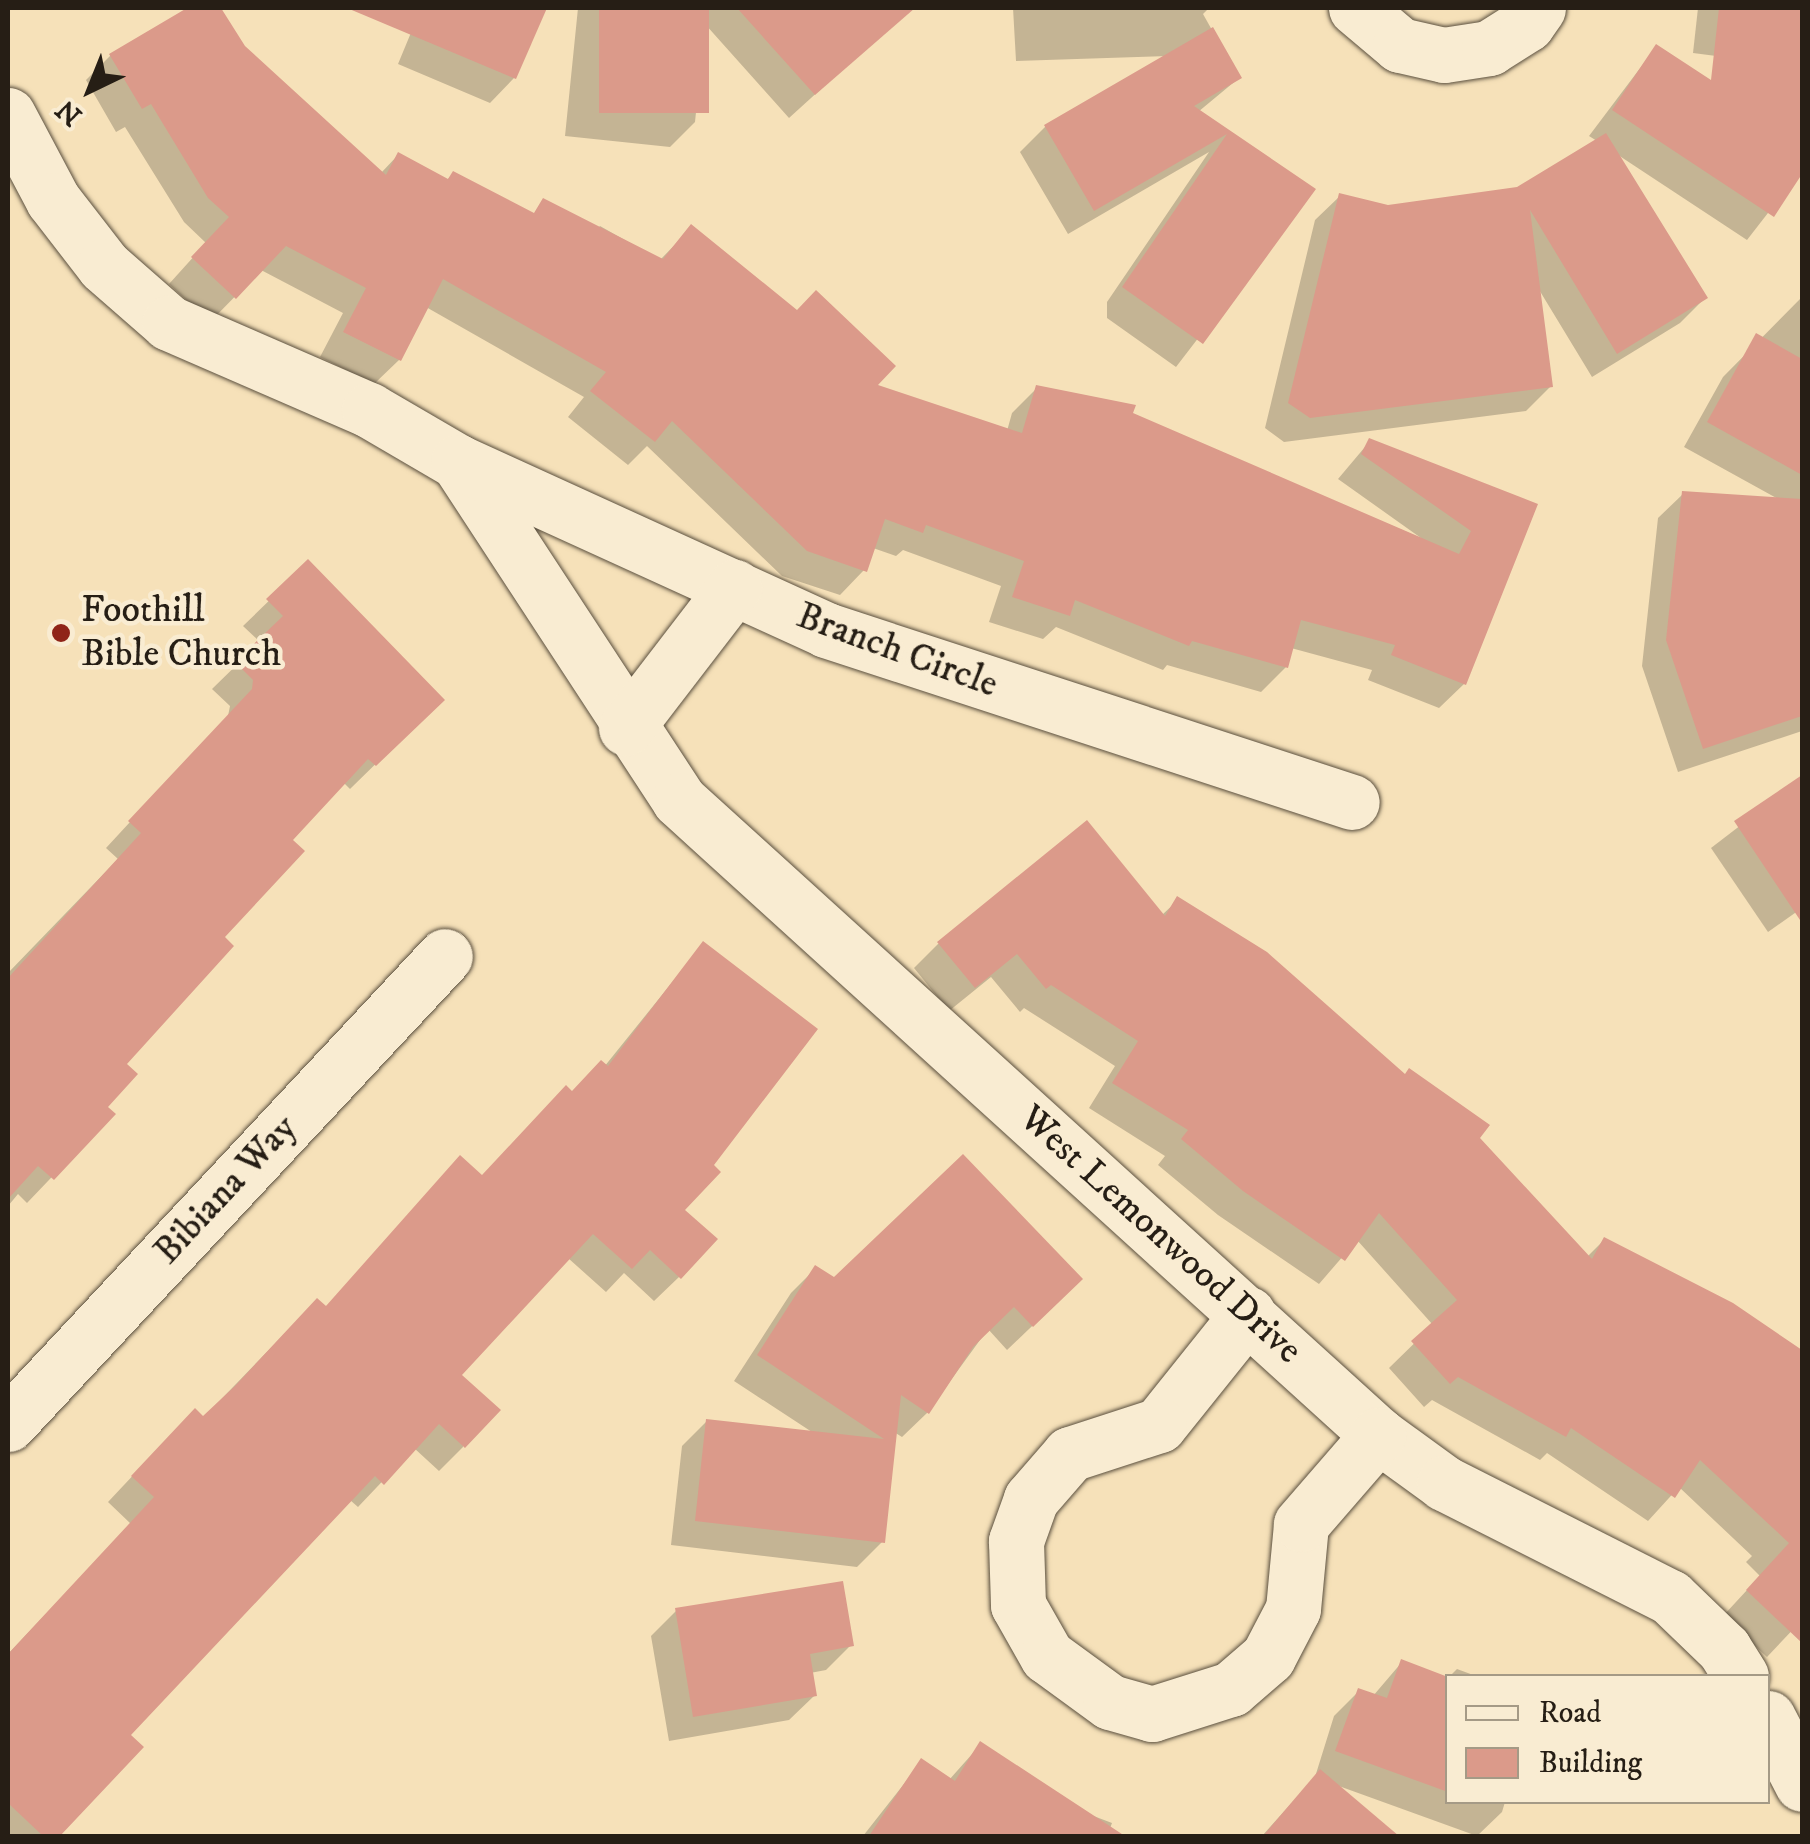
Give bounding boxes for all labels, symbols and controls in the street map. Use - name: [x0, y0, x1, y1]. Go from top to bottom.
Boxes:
- north arrow: [40, 40, 140, 140]
- text: N: [49, 92, 90, 133]
- place label: Foothill Bible Church: [81, 588, 281, 678]
- street label: Branch Circle: [790, 594, 1004, 708]
- marker: Foothill Bible Church: [50, 622, 72, 644]
- street label: West Lemonwood Drive: [1009, 1096, 1311, 1374]
- street label: Bibiana Way: [145, 1106, 307, 1274]
- legend: [1445, 1674, 1770, 1804]
- text: Road: [1539, 1695, 1601, 1732]
- text: Building: [1539, 1745, 1642, 1782]

